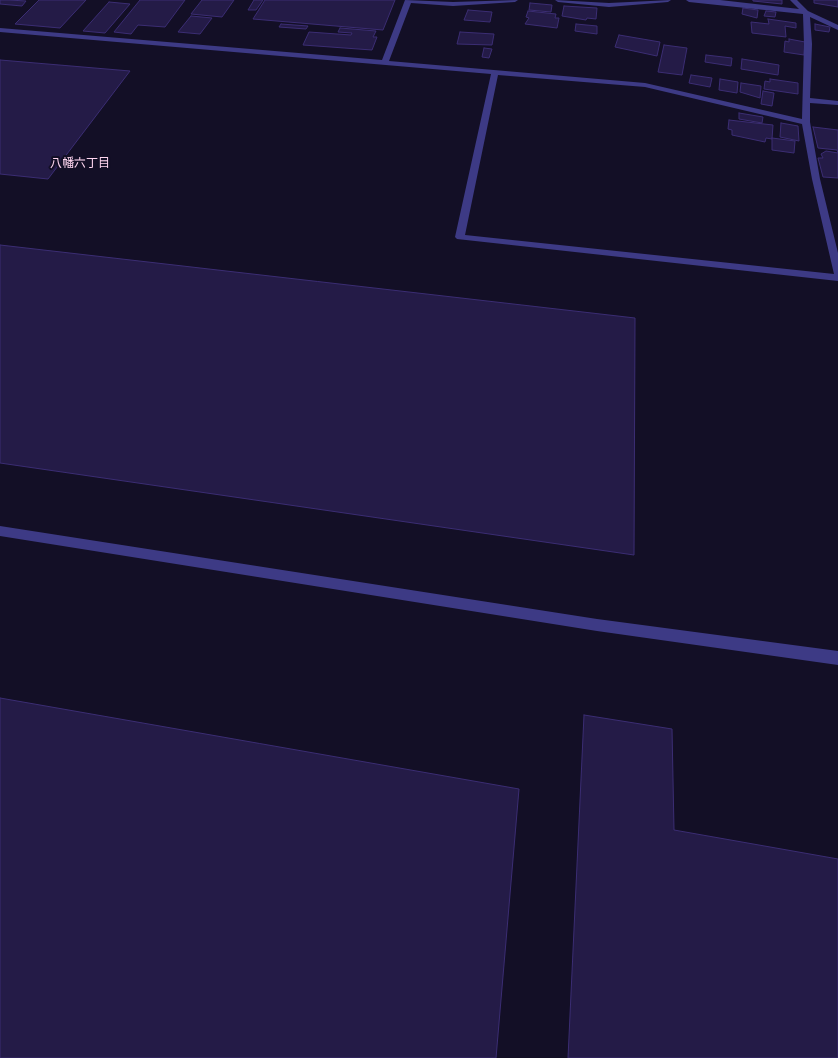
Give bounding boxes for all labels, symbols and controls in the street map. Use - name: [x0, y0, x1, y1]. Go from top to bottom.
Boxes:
- district label: 八幡六丁目: [50, 157, 110, 171]

